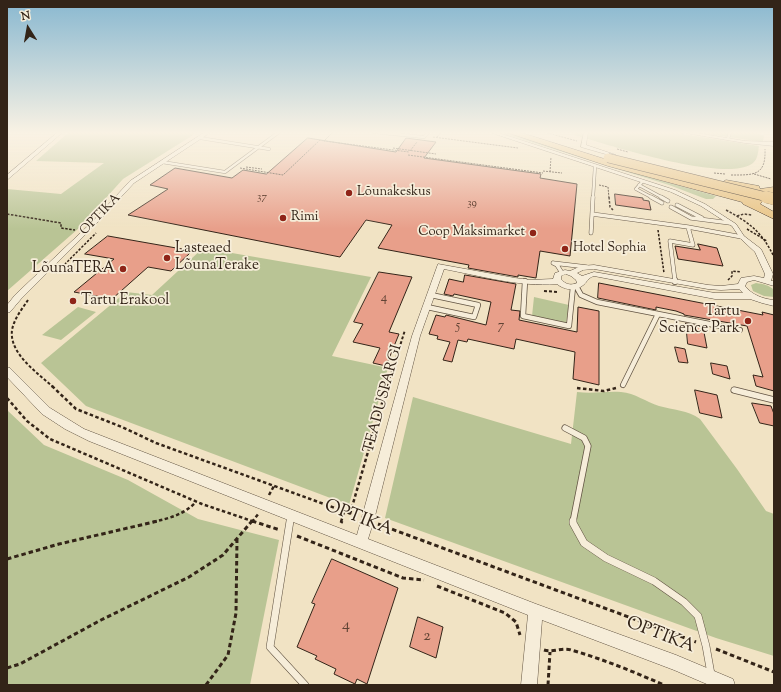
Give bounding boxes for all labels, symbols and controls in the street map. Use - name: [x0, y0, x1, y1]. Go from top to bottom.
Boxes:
- north arrow: [8, 8, 48, 48]
- text: N: [20, 8, 32, 25]
- place label: Lõunakeskus: [357, 185, 431, 201]
- marker: Lõunakeskus: [344, 188, 354, 198]
- street label: OPTIKA: [77, 191, 125, 239]
- house number: 37: [257, 191, 267, 205]
- house number: 39: [467, 197, 477, 211]
- place label: Rimi: [291, 210, 318, 226]
- marker: Rimi: [278, 213, 288, 223]
- place label: Coop Maksimarket: [418, 225, 525, 241]
- marker: Coop Maksimarket: [528, 228, 538, 238]
- place label: Lasteaed LõunaTerake: [175, 240, 259, 275]
- place label: Hotel Sophia: [573, 241, 646, 257]
- marker: Hotel Sophia: [560, 244, 570, 254]
- marker: Lasteaed LõunaTerake: [162, 253, 172, 263]
- place label: LõunaTERA: [32, 260, 115, 278]
- marker: LõunaTERA: [118, 264, 128, 274]
- house number: 4: [381, 291, 387, 307]
- place label: Tartu Erakool: [81, 292, 170, 310]
- marker: Tartu Erakool: [68, 296, 78, 306]
- place label: Tartu Science Park: [659, 303, 740, 338]
- marker: Tartu Science Park: [743, 316, 753, 326]
- house number: 5: [456, 319, 460, 335]
- house number: 7: [498, 319, 504, 335]
- street label: TEADUSPARGI: [361, 343, 407, 455]
- street label: OPTIKA: [321, 496, 395, 542]
- street label: OPTIKA: [623, 613, 697, 659]
- house number: 4: [342, 616, 350, 636]
- house number: 2: [423, 627, 431, 647]

